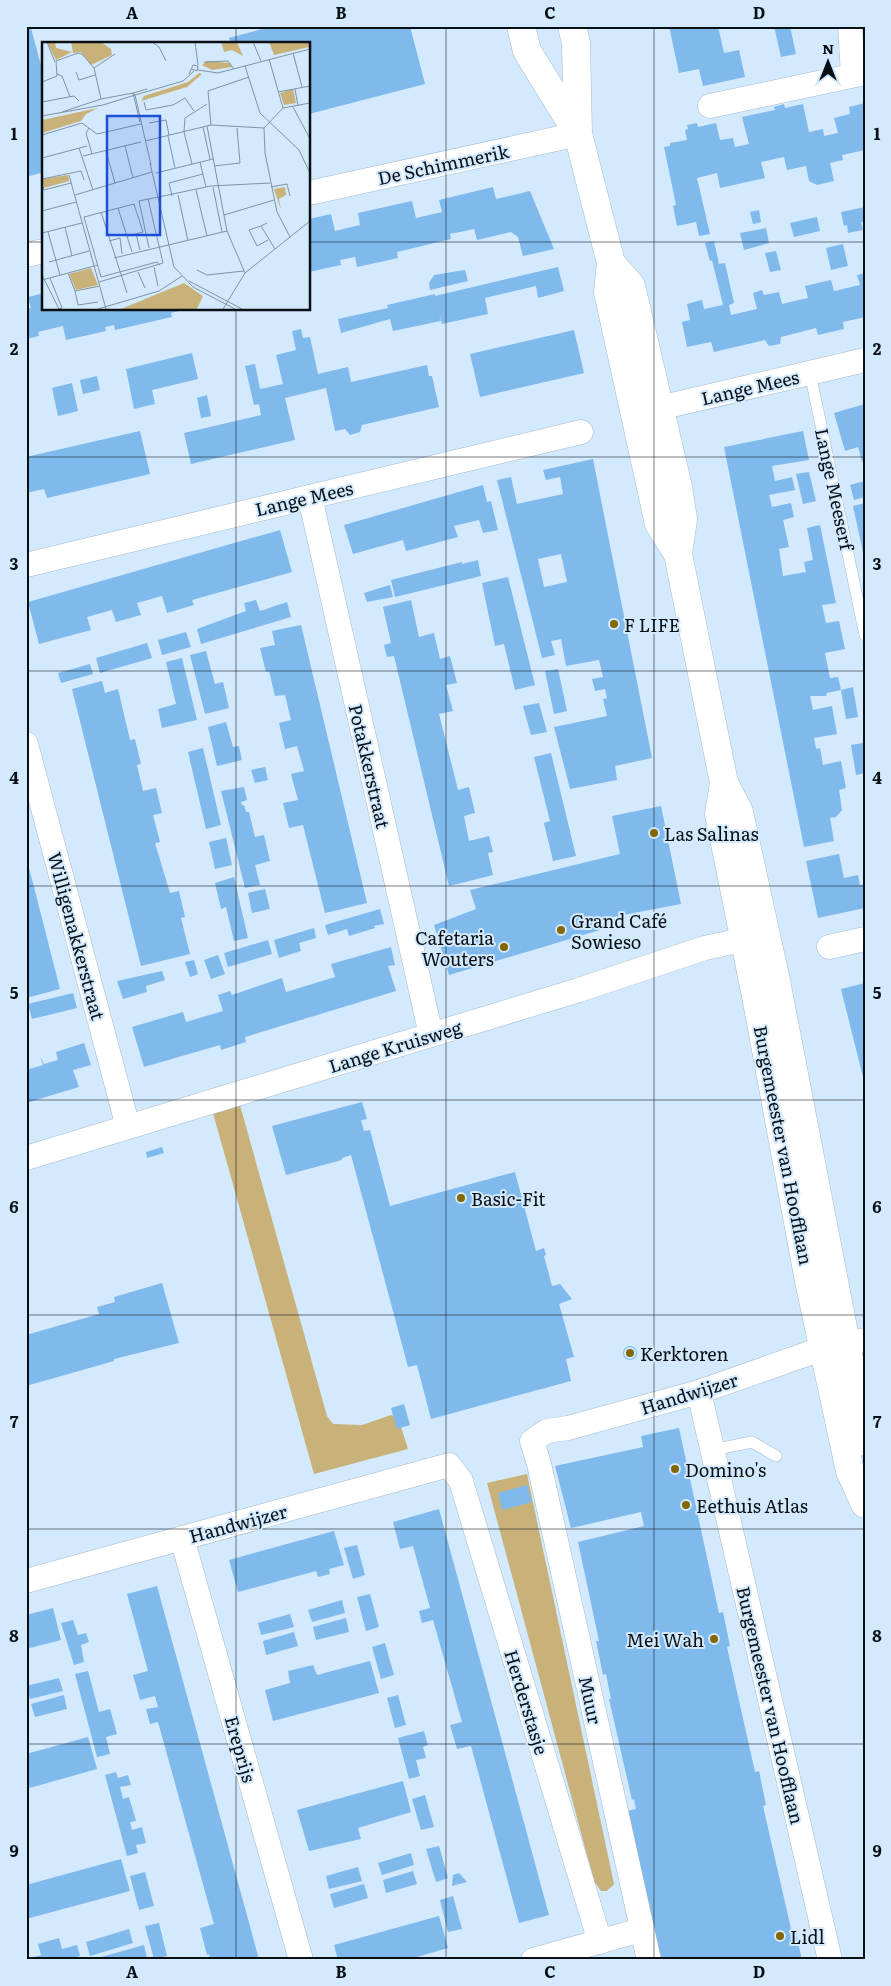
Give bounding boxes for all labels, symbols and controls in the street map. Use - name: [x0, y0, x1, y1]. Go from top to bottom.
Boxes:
- text: A: [126, 0, 138, 24]
- text: B: [335, 0, 347, 24]
- text: C: [544, 0, 556, 24]
- text: D: [753, 0, 765, 24]
- north arrow: [804, 38, 854, 88]
- text: N: [822, 38, 834, 58]
- inset map: [42, 42, 310, 310]
- text: 1: [11, 121, 18, 145]
- text: 1: [874, 121, 881, 145]
- street label: De Schimmerik: [375, 137, 512, 191]
- text: 2: [10, 336, 19, 360]
- text: 2: [873, 336, 882, 360]
- street label: Lange Mees: [698, 363, 802, 411]
- street label: Lange Meeserf: [809, 425, 862, 555]
- street label: Lange Mees: [252, 474, 356, 522]
- text: 3: [10, 551, 19, 575]
- text: 3: [873, 551, 882, 575]
- place label: F LIFE: [624, 611, 680, 638]
- marker: F LIFE: [608, 618, 620, 630]
- street label: Potakkerstraat: [343, 701, 398, 832]
- text: 4: [9, 765, 19, 789]
- text: 4: [872, 765, 882, 789]
- place label: Las Salinas: [664, 820, 759, 847]
- marker: Las Salinas: [648, 827, 660, 839]
- street label: Willigenakkerstraat: [42, 849, 113, 1024]
- place label: Grand Café Sowieso: [571, 907, 667, 955]
- place label: Cafetaria Wouters: [415, 924, 494, 972]
- marker: Grand Café Sowieso: [555, 924, 567, 936]
- marker: Cafetaria Wouters: [498, 941, 510, 953]
- text: 5: [10, 980, 19, 1004]
- text: 5: [873, 980, 882, 1004]
- street label: Lange Kruisweg: [325, 1013, 466, 1079]
- street label: Burgemeester van Hoofflaan: [748, 1023, 820, 1267]
- place label: Basic-Fit: [471, 1185, 546, 1212]
- marker: Basic-Fit: [455, 1192, 467, 1204]
- text: 6: [9, 1194, 19, 1218]
- text: 6: [872, 1194, 882, 1218]
- place label: Kerktoren: [640, 1340, 728, 1367]
- marker: Kerktoren: [624, 1347, 636, 1359]
- street label: Handwijzer: [637, 1365, 742, 1421]
- text: 7: [10, 1409, 19, 1433]
- text: 7: [873, 1409, 882, 1433]
- place label: Domino's: [685, 1456, 766, 1483]
- marker: Domino's: [669, 1463, 681, 1475]
- place label: Eethuis Atlas: [696, 1492, 808, 1519]
- street label: Handwijzer: [186, 1497, 291, 1549]
- marker: Eethuis Atlas: [680, 1499, 692, 1511]
- street label: Burgemeester van Hoofflaan: [730, 1583, 812, 1827]
- text: 8: [9, 1623, 19, 1647]
- text: 8: [872, 1623, 882, 1647]
- place label: Mei Wah: [626, 1626, 704, 1653]
- marker: Mei Wah: [708, 1633, 720, 1645]
- street label: Herderstasje: [498, 1646, 556, 1758]
- street label: Muur: [573, 1673, 609, 1727]
- street label: Ereprijs: [219, 1713, 263, 1785]
- text: 9: [9, 1838, 19, 1862]
- text: 9: [872, 1838, 882, 1862]
- place label: Lidl: [790, 1923, 825, 1950]
- marker: Lidl: [774, 1930, 786, 1942]
- text: A: [126, 1959, 138, 1983]
- text: B: [335, 1959, 347, 1983]
- text: C: [544, 1959, 556, 1983]
- text: D: [753, 1959, 765, 1983]

